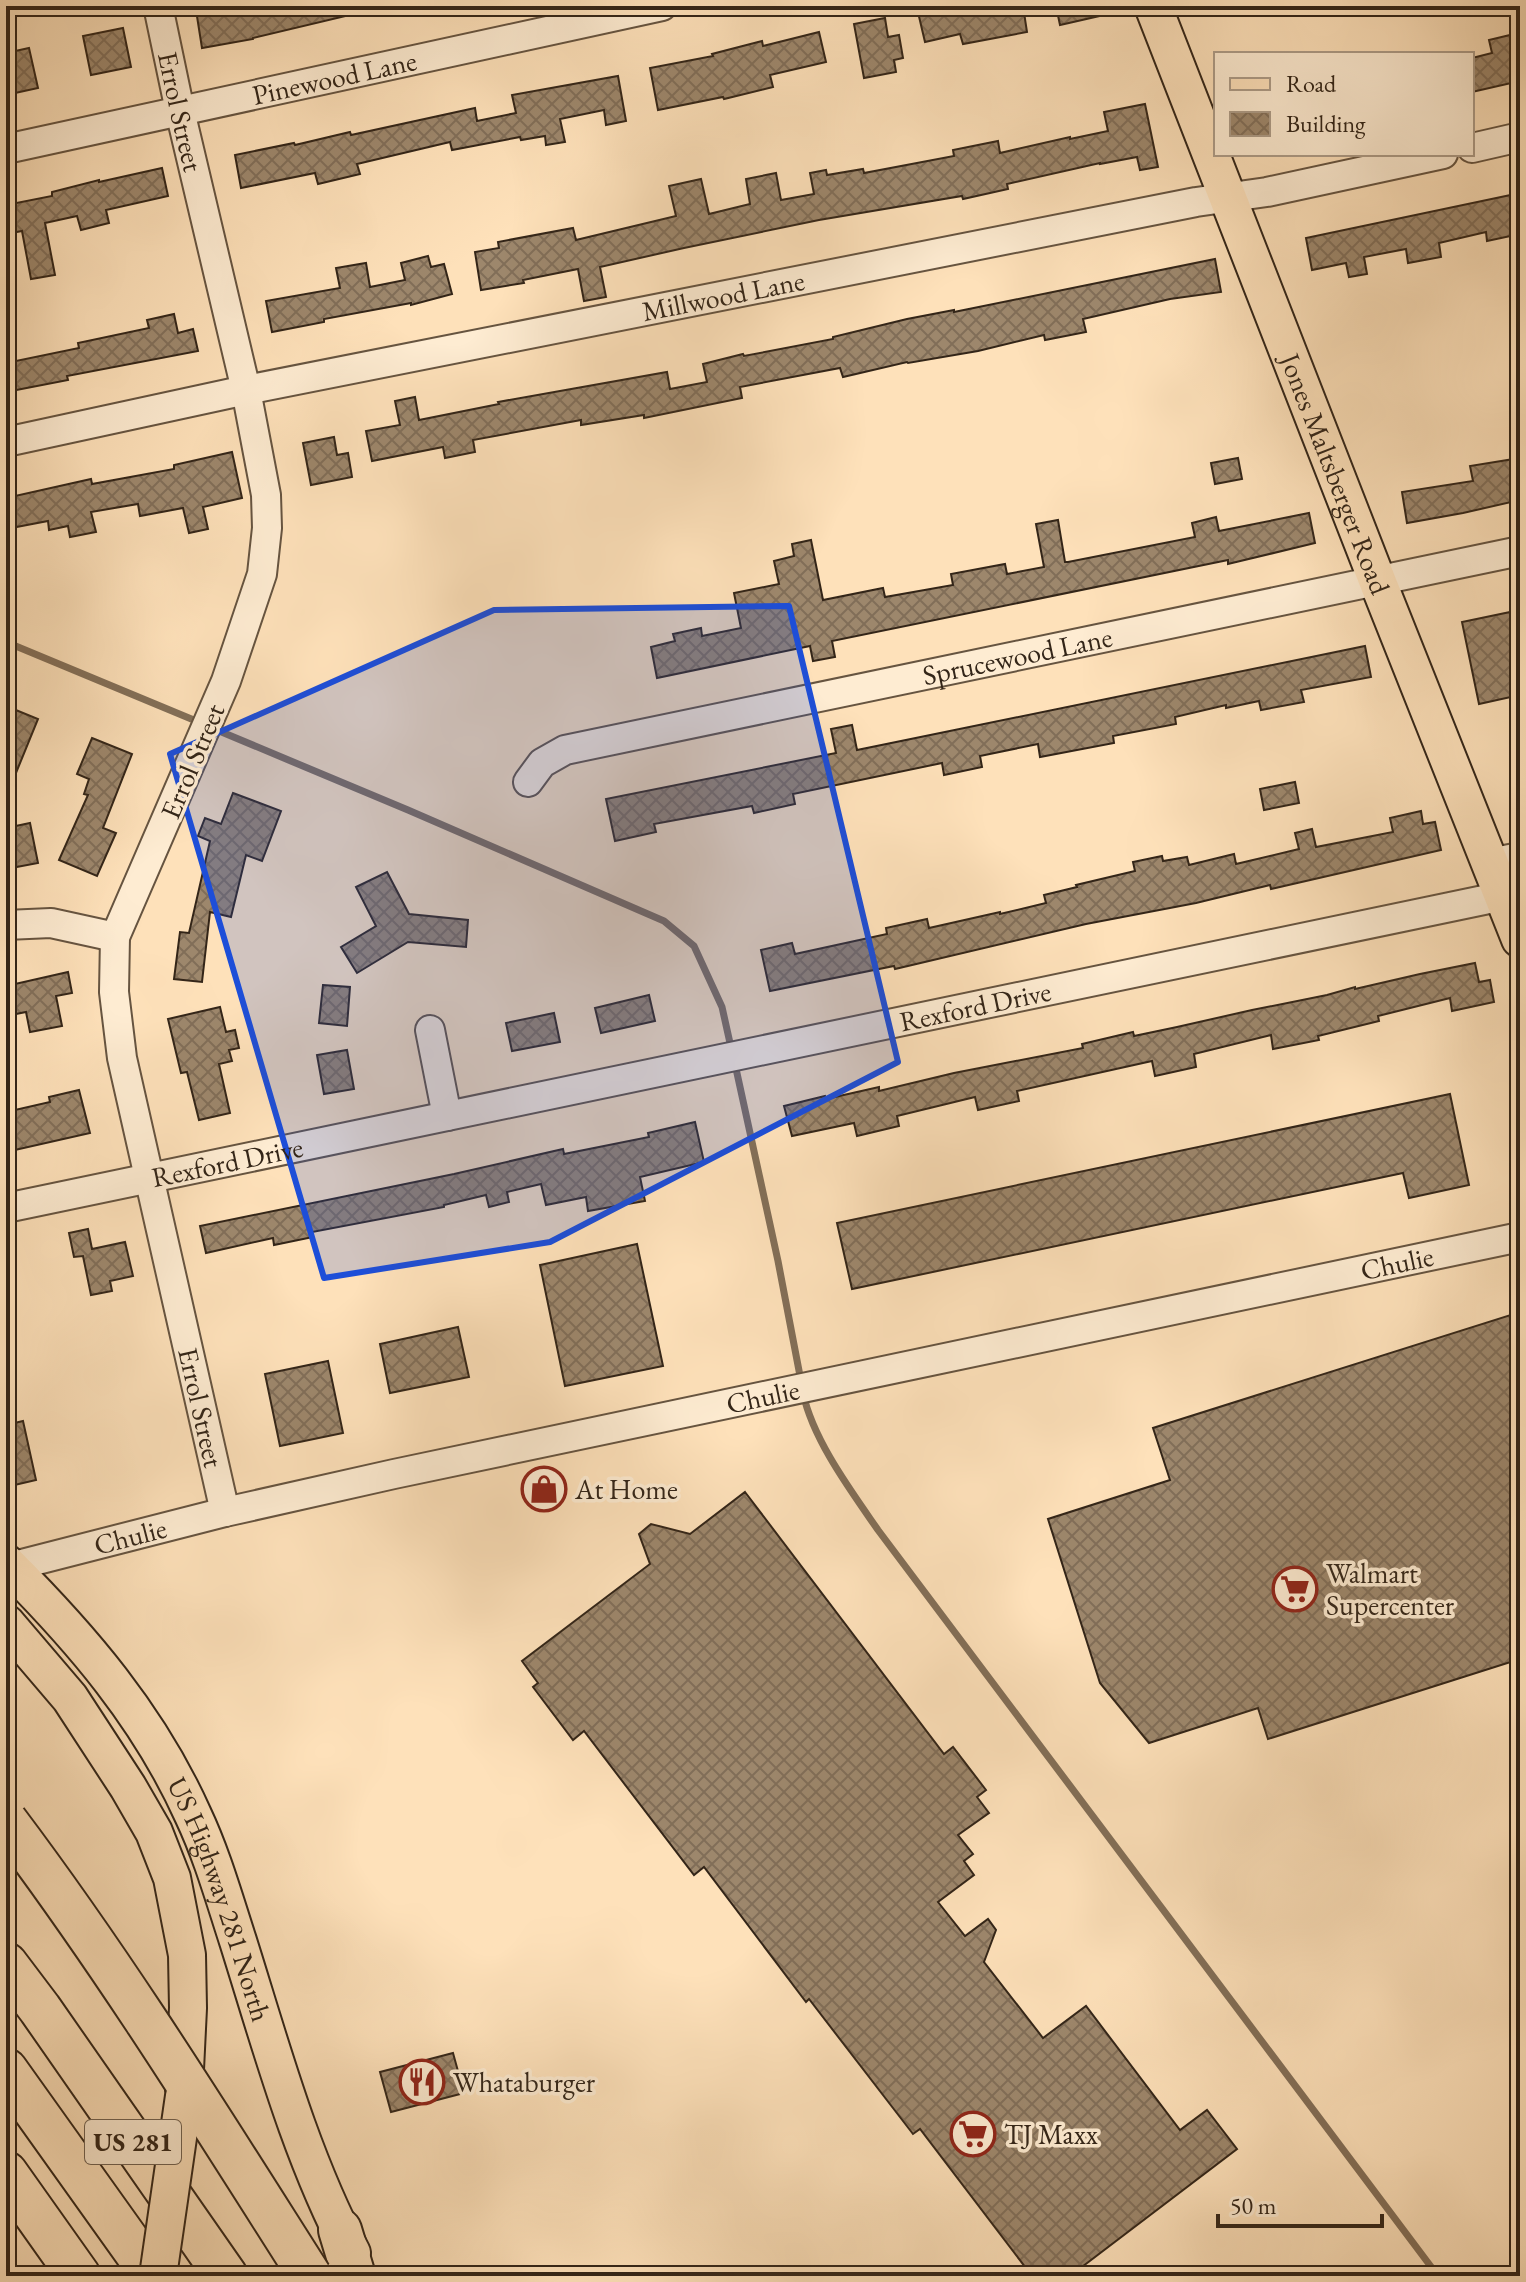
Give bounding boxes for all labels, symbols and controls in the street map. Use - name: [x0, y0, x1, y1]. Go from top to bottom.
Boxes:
- street label: Pinewood Lane: [249, 42, 420, 113]
- street label: Errol Street: [150, 48, 212, 175]
- legend: [1214, 52, 1474, 156]
- text: Road: [1286, 68, 1337, 99]
- text: Building: [1286, 108, 1366, 139]
- street label: Millwood Lane: [639, 262, 808, 329]
- street label: Jones Maltsberger Road: [1272, 346, 1399, 600]
- street label: Sprucewood Lane: [919, 618, 1115, 693]
- street label: Errol Street: [152, 698, 232, 824]
- street label: Rexford Drive: [896, 973, 1054, 1039]
- street label: Rexford Drive: [148, 1129, 306, 1195]
- street label: Chulie: [1357, 1238, 1437, 1288]
- street label: Errol Street: [170, 1344, 232, 1471]
- street label: Chulie: [723, 1371, 803, 1422]
- shop icon: At Home: [520, 1465, 568, 1513]
- place label: At Home: [574, 1471, 678, 1507]
- street label: Chulie: [90, 1510, 170, 1563]
- place label: Walmart Supercenter: [1326, 1555, 1455, 1623]
- supermarket icon: Walmart Supercenter: [1271, 1565, 1319, 1613]
- street label: US Highway 281 North: [159, 1771, 280, 2026]
- restaurant icon: Whataburger: [398, 2058, 446, 2106]
- place label: Whataburger: [453, 2064, 596, 2100]
- supermarket icon: TJ Maxx: [949, 2110, 997, 2158]
- place label: TJ Maxx: [1004, 2116, 1098, 2152]
- road number: US 281: [85, 2120, 181, 2164]
- scale bar: [1218, 2178, 1382, 2228]
- text: 50 m: [1230, 2190, 1277, 2221]

